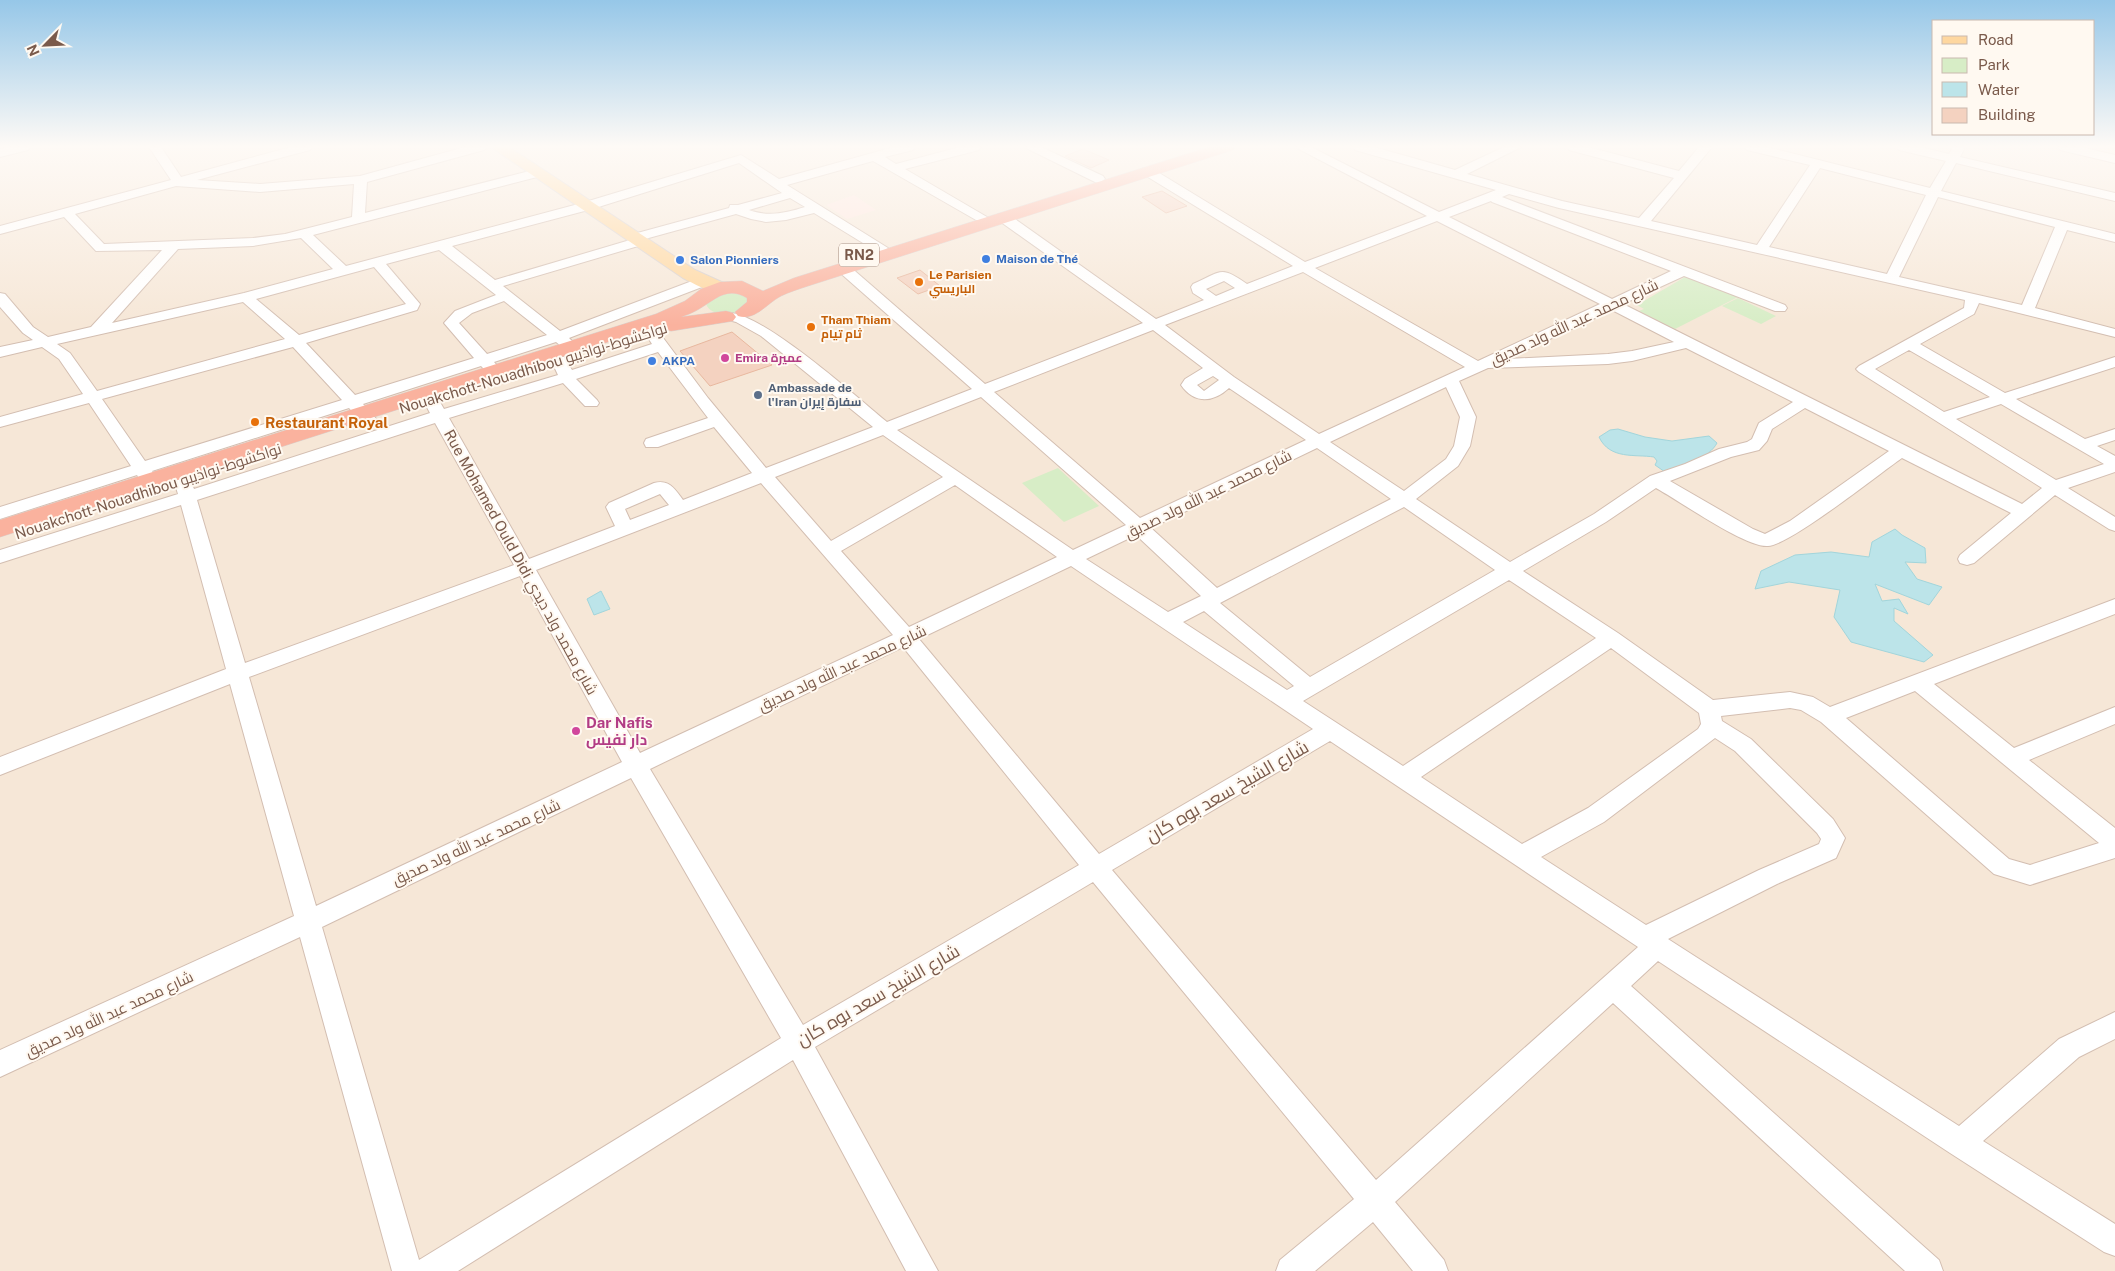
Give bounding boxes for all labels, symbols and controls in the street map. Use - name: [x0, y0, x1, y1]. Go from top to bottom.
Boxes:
- north arrow: [20, 20, 70, 70]
- legend: [1932, 20, 2095, 135]
- text: Road: [1978, 31, 2014, 48]
- text: N: [24, 42, 43, 59]
- text: Park: [1978, 56, 2010, 73]
- text: Water: [1978, 81, 2020, 98]
- text: Building: [1978, 106, 2036, 123]
- road number: RN2: [839, 244, 879, 266]
- place label: Maison de Thé: [996, 252, 1078, 266]
- place label: Salon Pionniers: [690, 253, 779, 267]
- marker: Maison de Thé: [980, 253, 992, 265]
- marker: Salon Pionniers: [674, 254, 686, 266]
- place label: Le Parisien الباريسي: [929, 268, 992, 299]
- street label: شارع محمد عبد الله ولد صديق: [1487, 275, 1662, 371]
- marker: Le Parisien الباريسي: [913, 276, 925, 288]
- place label: Tham Thiam ثام تيام: [821, 313, 891, 342]
- street label: Nouakchott-Nouadhibou نواكشوط-نواذيبو: [397, 319, 669, 418]
- marker: Tham Thiam ثام تيام: [805, 321, 817, 333]
- place label: Emira عميرة: [735, 351, 802, 366]
- marker: Emira عميرة: [719, 352, 731, 364]
- place label: AKPA: [662, 354, 695, 368]
- marker: AKPA: [646, 355, 658, 367]
- place label: Ambassade de l'Iran سفارة إيران: [768, 381, 862, 410]
- marker: Ambassade de l'Iran سفارة إيران: [752, 389, 764, 401]
- place label: Restaurant Royal: [265, 414, 388, 431]
- marker: Restaurant Royal: [249, 416, 261, 428]
- street label: Rue Mohamed Ould Didi شارع محمد ولد ديدي: [437, 427, 601, 699]
- street label: Nouakchott-Nouadhibou نواكشوط-نواذيبو: [12, 440, 284, 543]
- street label: شارع محمد عبد الله ولد صديق: [1121, 445, 1295, 545]
- street label: شارع محمد عبد الله ولد صديق: [755, 621, 930, 717]
- place label: Dar Nafis دار نفيس: [586, 714, 653, 749]
- marker: Dar Nafis دار نفيس: [570, 725, 582, 737]
- street label: شارع الشيخ سعد بوه كان: [1142, 736, 1313, 848]
- street label: شارع محمد عبد الله ولد صديق: [389, 795, 564, 891]
- street label: شارع الشيخ سعد بوه كان: [793, 940, 964, 1052]
- street label: شارع محمد عبد الله ولد صديق: [22, 967, 197, 1063]

